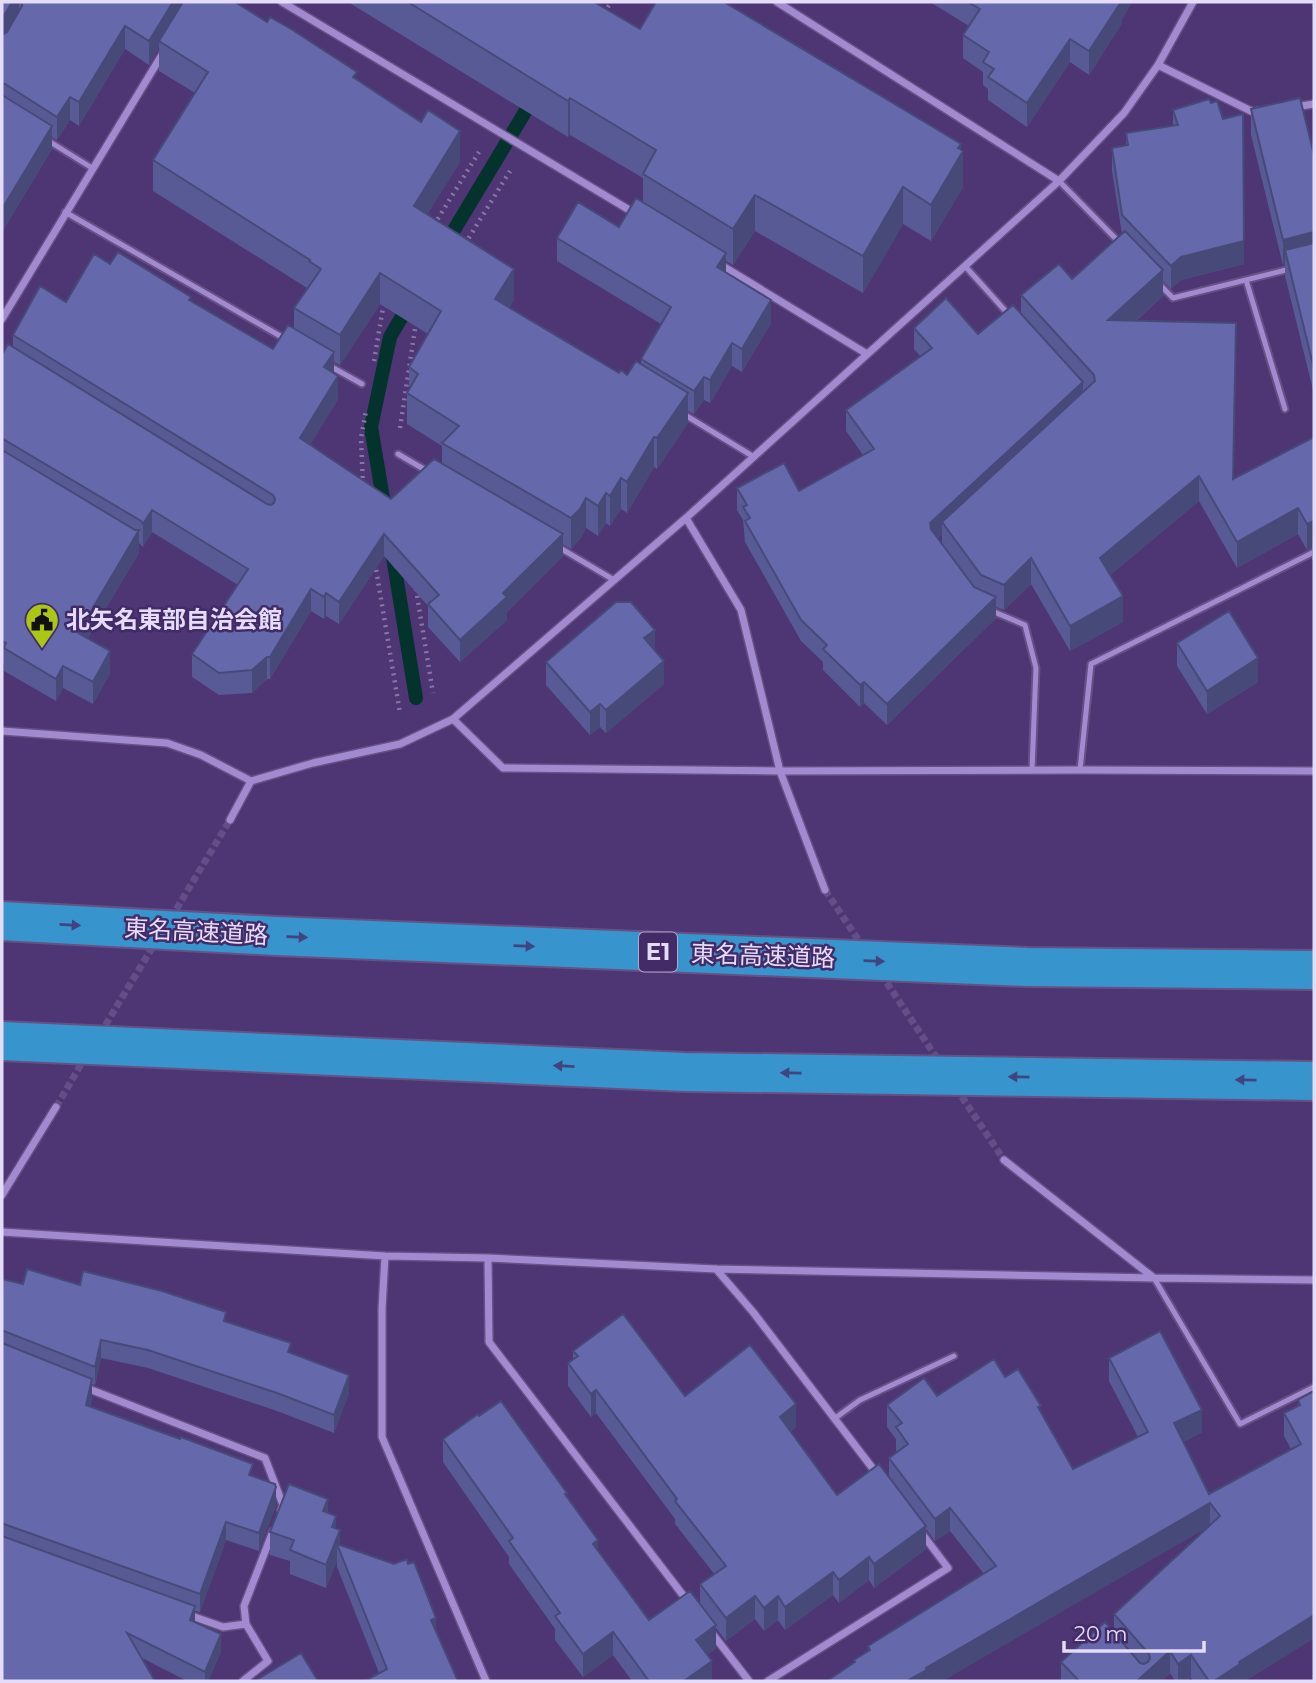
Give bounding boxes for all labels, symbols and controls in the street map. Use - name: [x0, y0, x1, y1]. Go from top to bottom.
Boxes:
- public building icon: 北矢名東部自治会館: [23, 601, 61, 650]
- place label: 北矢名東部自治会館: [66, 605, 282, 634]
- street label: 東名高速道路: [123, 913, 269, 950]
- one-way arrow: [59, 919, 81, 930]
- one-way arrow: [286, 931, 308, 942]
- road number: E1: [639, 932, 677, 972]
- street label: 東名高速道路: [691, 938, 835, 973]
- one-way arrow: [514, 941, 536, 952]
- one-way arrow: [863, 955, 885, 966]
- one-way arrow: [552, 1061, 574, 1072]
- one-way arrow: [780, 1067, 802, 1079]
- one-way arrow: [1007, 1071, 1029, 1082]
- one-way arrow: [1235, 1074, 1257, 1086]
- scale bar: [1064, 1610, 1204, 1654]
- text: 20 m: [1074, 1621, 1128, 1646]

